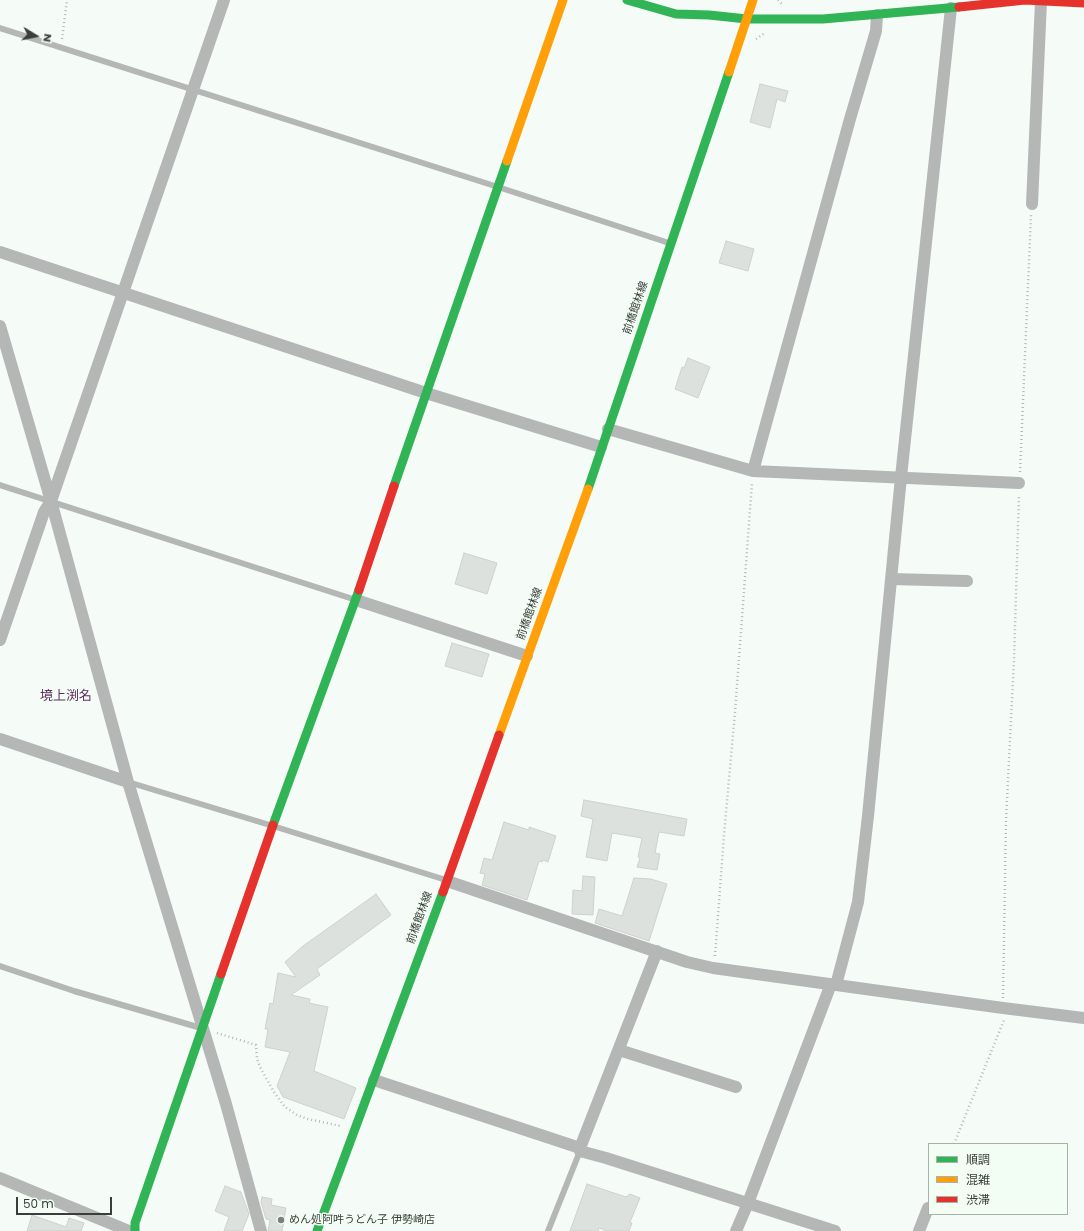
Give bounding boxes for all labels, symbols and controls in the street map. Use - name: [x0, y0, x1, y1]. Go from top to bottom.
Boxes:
- north arrow: [16, 16, 56, 56]
- text: N: [39, 33, 56, 44]
- street label: 前橋館林線: [621, 280, 651, 336]
- street label: 前橋館林線: [514, 586, 546, 642]
- district label: 境上渕名: [40, 689, 92, 705]
- street label: 前橋館林線: [404, 890, 436, 946]
- legend: [928, 1143, 1068, 1215]
- text: 順調: [966, 1151, 990, 1168]
- text: 混雑: [966, 1171, 990, 1188]
- scale bar: [18, 1189, 114, 1215]
- text: 渋滞: [966, 1191, 990, 1208]
- text: 50 m: [23, 1195, 54, 1212]
- place label: めん処阿吽うどん子 伊勢崎店: [289, 1213, 435, 1227]
- marker: めん処阿吽うどん子 伊勢崎店: [276, 1215, 286, 1225]

